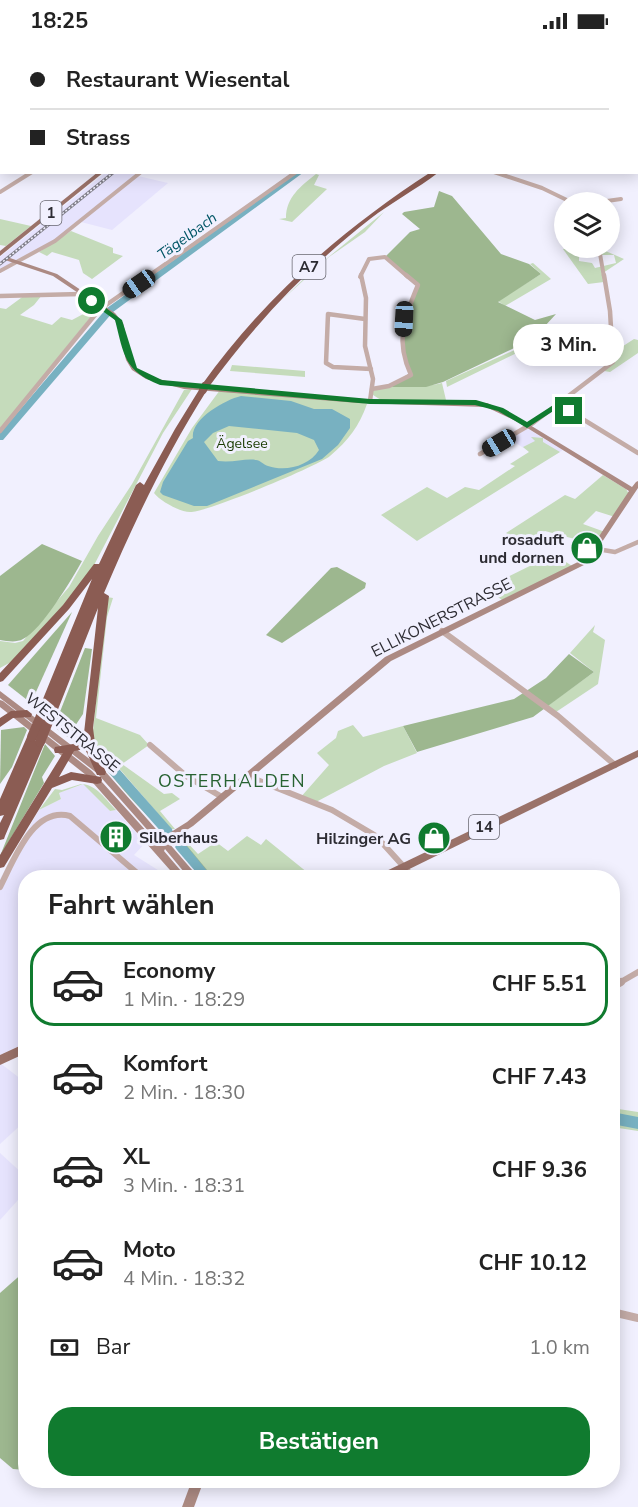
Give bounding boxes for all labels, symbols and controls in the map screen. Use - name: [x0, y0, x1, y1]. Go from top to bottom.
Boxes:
- text: 18:25: [30, 6, 88, 36]
- text: Restaurant Wiesental: [66, 65, 289, 95]
- text: Strass: [66, 123, 130, 153]
- map controls: [554, 192, 620, 258]
- button: layers: [554, 192, 620, 258]
- road number: 1: [40, 201, 62, 225]
- water label: Tägelbach: [153, 208, 221, 264]
- road number: A7: [292, 255, 326, 279]
- car: [119, 266, 159, 302]
- route start: [78, 287, 105, 314]
- car: [394, 301, 414, 337]
- callout: 3 Min.: [514, 324, 624, 366]
- text: 3 Min.: [540, 331, 597, 358]
- route end: [555, 397, 582, 424]
- car: [479, 426, 519, 460]
- park label: Ägelsee: [216, 434, 268, 453]
- place label: rosaduft und dornen: [479, 529, 565, 569]
- shop icon: rosaduft und dornen: [569, 530, 605, 566]
- street label: ELLIKONERSTRASSE: [367, 573, 515, 663]
- street label: WESTSTRASSE: [20, 688, 124, 778]
- district label: OSTERHALDEN: [158, 769, 306, 793]
- road number: 14: [469, 815, 499, 839]
- building icon: Silberhaus: [98, 819, 134, 855]
- shop icon: Hilzinger AG: [416, 820, 452, 856]
- place label: Silberhaus: [139, 827, 218, 849]
- place label: Hilzinger AG: [316, 828, 411, 850]
- text: Fahrt wählen: [48, 887, 214, 924]
- text: Economy: [123, 956, 215, 986]
- icon: car: [51, 957, 105, 1011]
- text: CHF 5.51: [492, 969, 587, 999]
- text: 1 Min. · 18:29: [123, 986, 245, 1013]
- text: Komfort: [123, 1049, 207, 1079]
- icon: car: [51, 1050, 105, 1104]
- text: CHF 7.43: [492, 1062, 587, 1092]
- text: 2 Min. · 18:30: [123, 1079, 245, 1106]
- text: XL: [123, 1142, 150, 1172]
- icon: car: [51, 1143, 105, 1197]
- text: CHF 9.36: [492, 1155, 587, 1185]
- text: 3 Min. · 18:31: [123, 1172, 245, 1199]
- text: Moto: [123, 1235, 176, 1265]
- icon: car: [51, 1236, 105, 1290]
- text: CHF 10.12: [478, 1248, 587, 1278]
- text: 4 Min. · 18:32: [123, 1265, 245, 1292]
- icon: cash: [48, 1331, 81, 1364]
- text: Bar: [96, 1332, 130, 1362]
- text: 1.0 km: [529, 1334, 590, 1361]
- button: Bestätigen: [48, 1407, 590, 1476]

